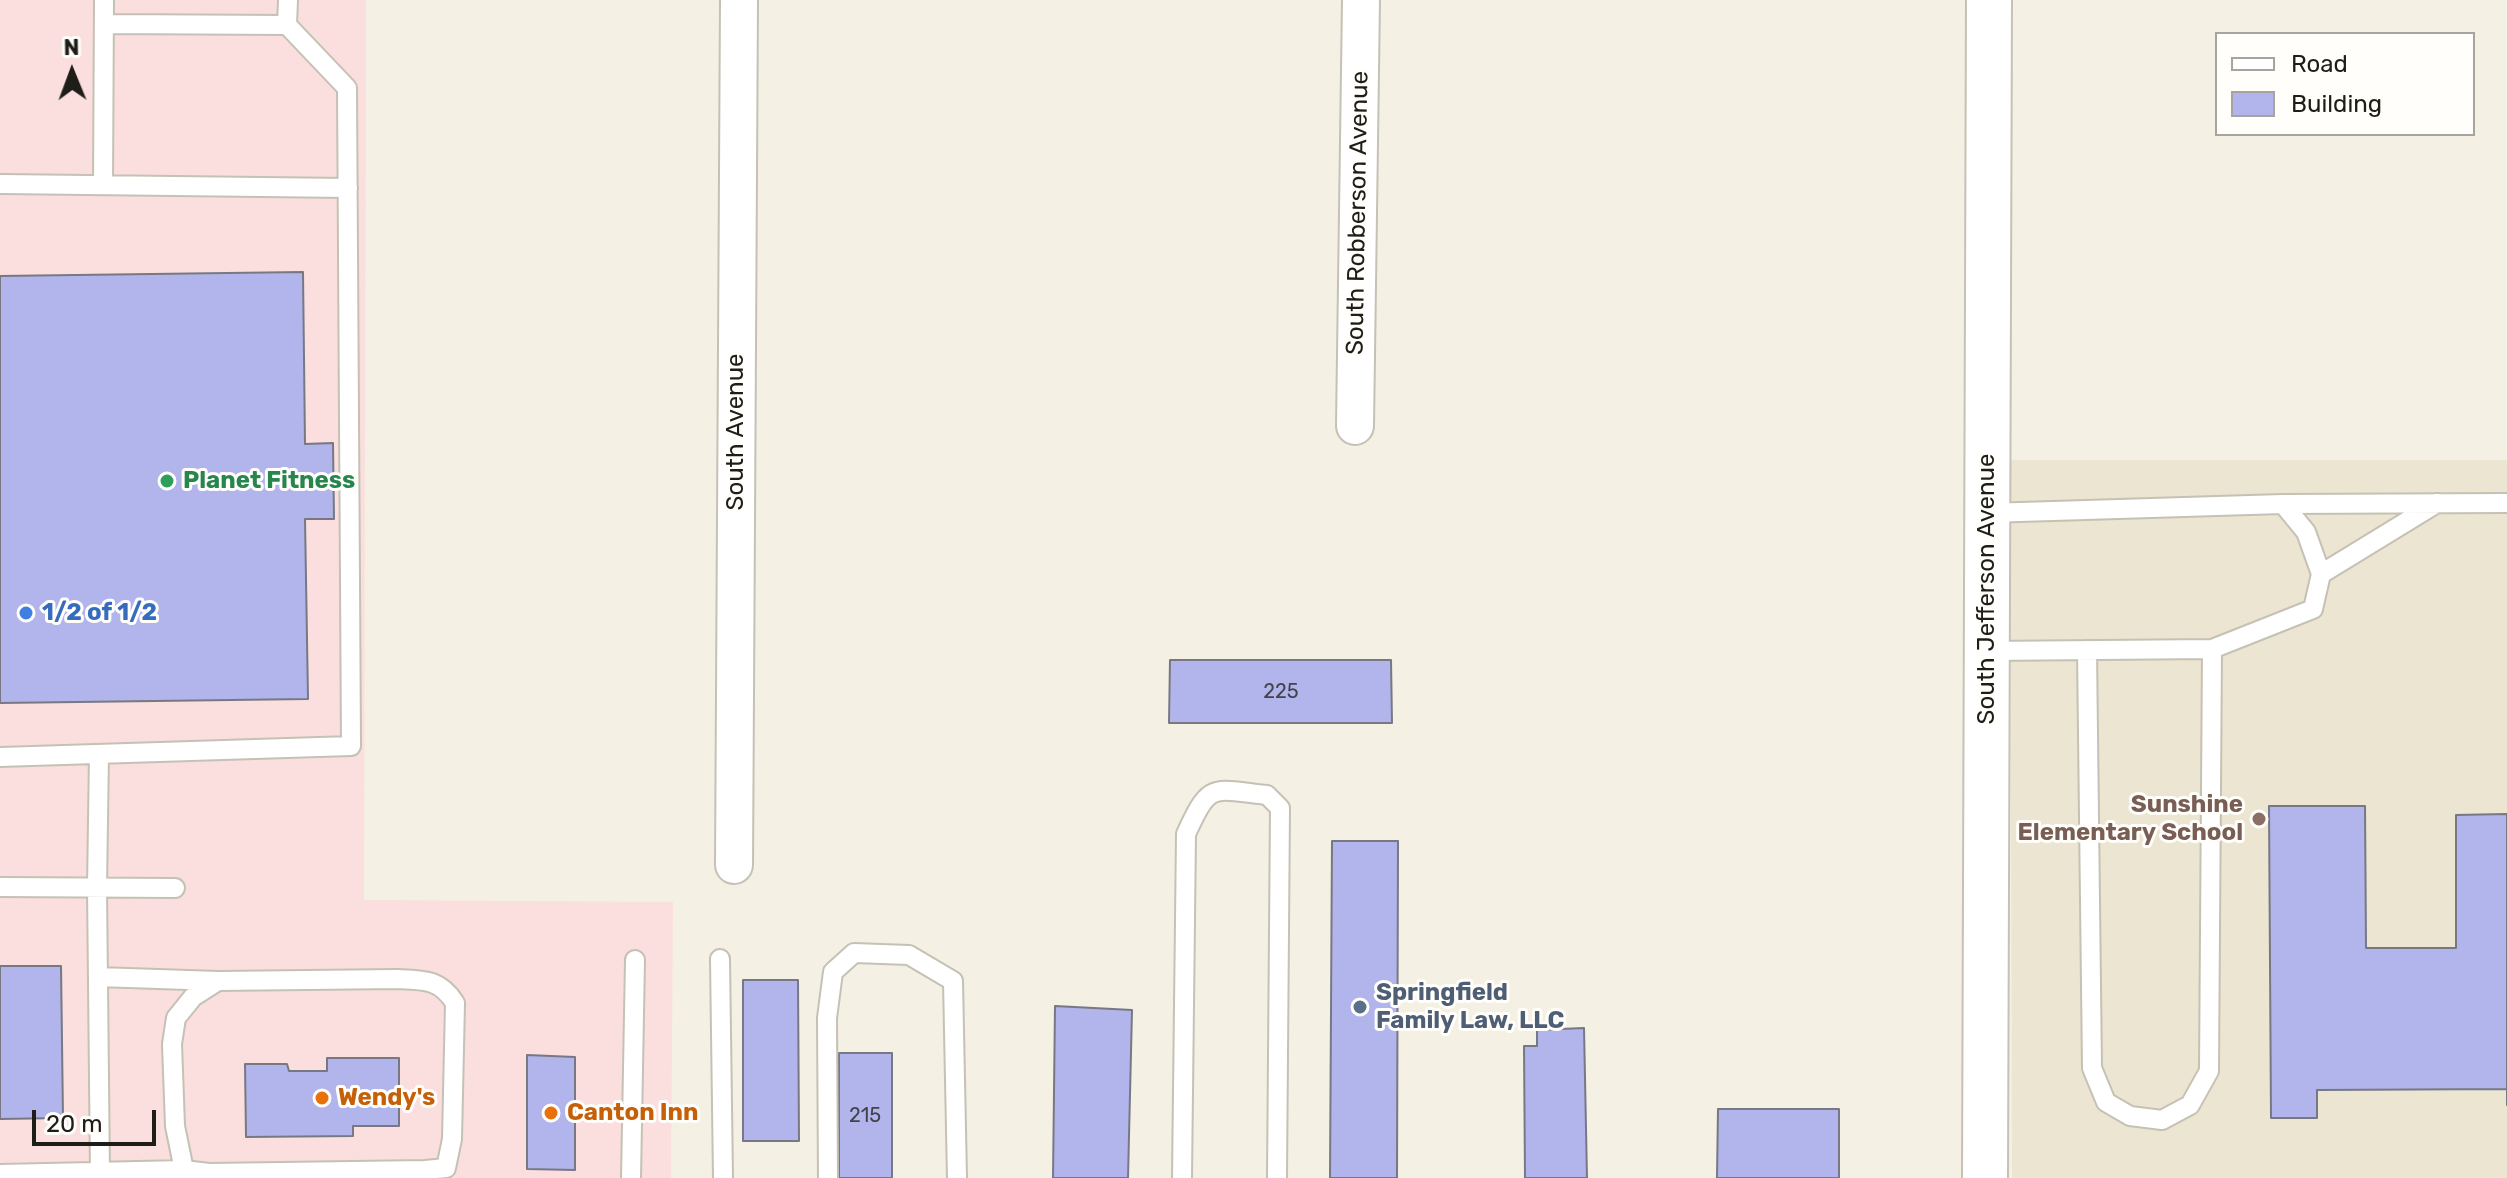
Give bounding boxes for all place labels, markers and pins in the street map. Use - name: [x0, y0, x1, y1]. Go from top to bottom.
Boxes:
- place label: Planet Fitness: [183, 467, 355, 495]
- marker: Planet Fitness: [158, 472, 176, 490]
- place label: 1/2 of 1/2: [42, 599, 157, 627]
- marker: 1/2 of 1/2: [17, 604, 35, 622]
- place label: Sunshine Elementary School: [2017, 791, 2243, 847]
- marker: Sunshine Elementary School: [2250, 810, 2268, 828]
- place label: Springfield Family Law, LLC: [1376, 979, 1564, 1035]
- marker: Springfield Family Law, LLC: [1351, 998, 1369, 1016]
- place label: Wendy's: [338, 1084, 435, 1112]
- marker: Wendy's: [313, 1089, 331, 1107]
- place label: Canton Inn: [567, 1099, 698, 1127]
- marker: Canton Inn: [542, 1104, 560, 1122]

